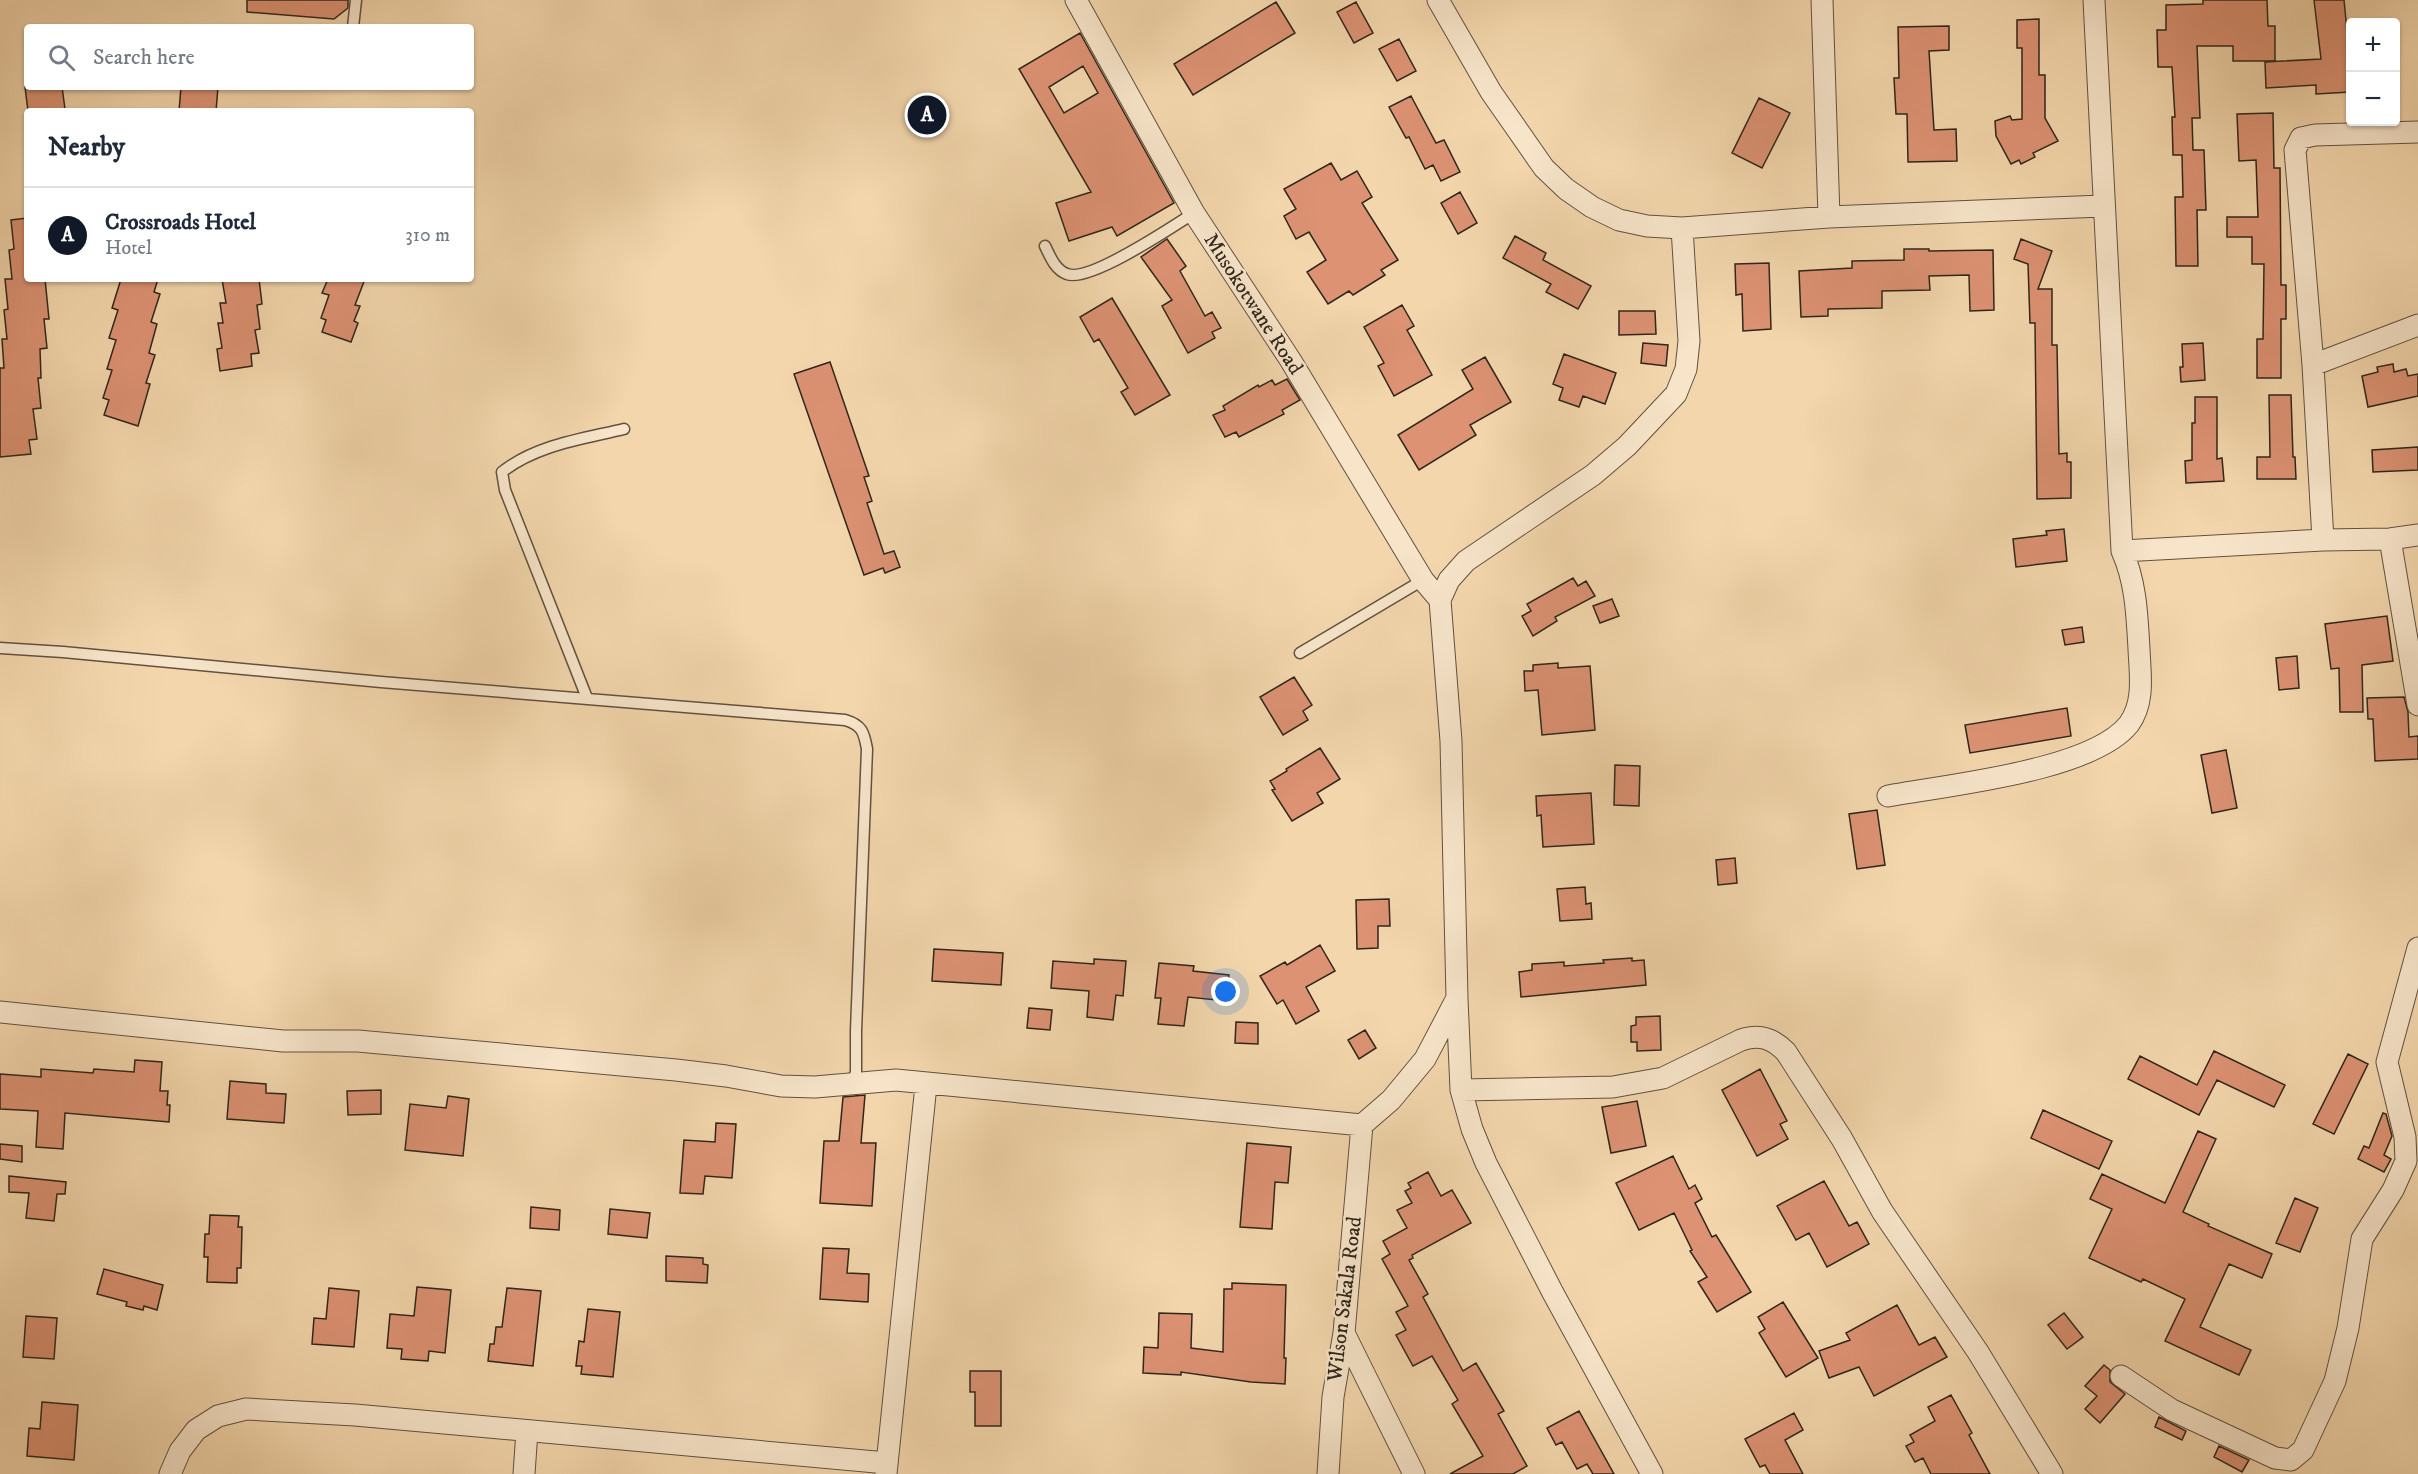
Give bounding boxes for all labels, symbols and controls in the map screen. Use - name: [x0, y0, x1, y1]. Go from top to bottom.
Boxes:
- map controls: [2346, 18, 2400, 126]
- button: +: [2346, 18, 2400, 72]
- search box: [24, 24, 474, 90]
- icon: search: [45, 41, 78, 74]
- text: Search here: [93, 44, 195, 71]
- button: −: [2346, 72, 2400, 126]
- pin: A: [908, 92, 946, 138]
- text: Nearby: [48, 131, 125, 164]
- text: Crossroads Hotel: [105, 209, 256, 236]
- text: A: [61, 223, 74, 248]
- text: 310 m: [405, 223, 450, 248]
- street label: Musokotwane Road: [1198, 228, 1309, 380]
- text: Hotel: [105, 236, 152, 261]
- your location: [1211, 977, 1240, 1006]
- street label: Wilson Sakala Road: [1322, 1214, 1368, 1384]

